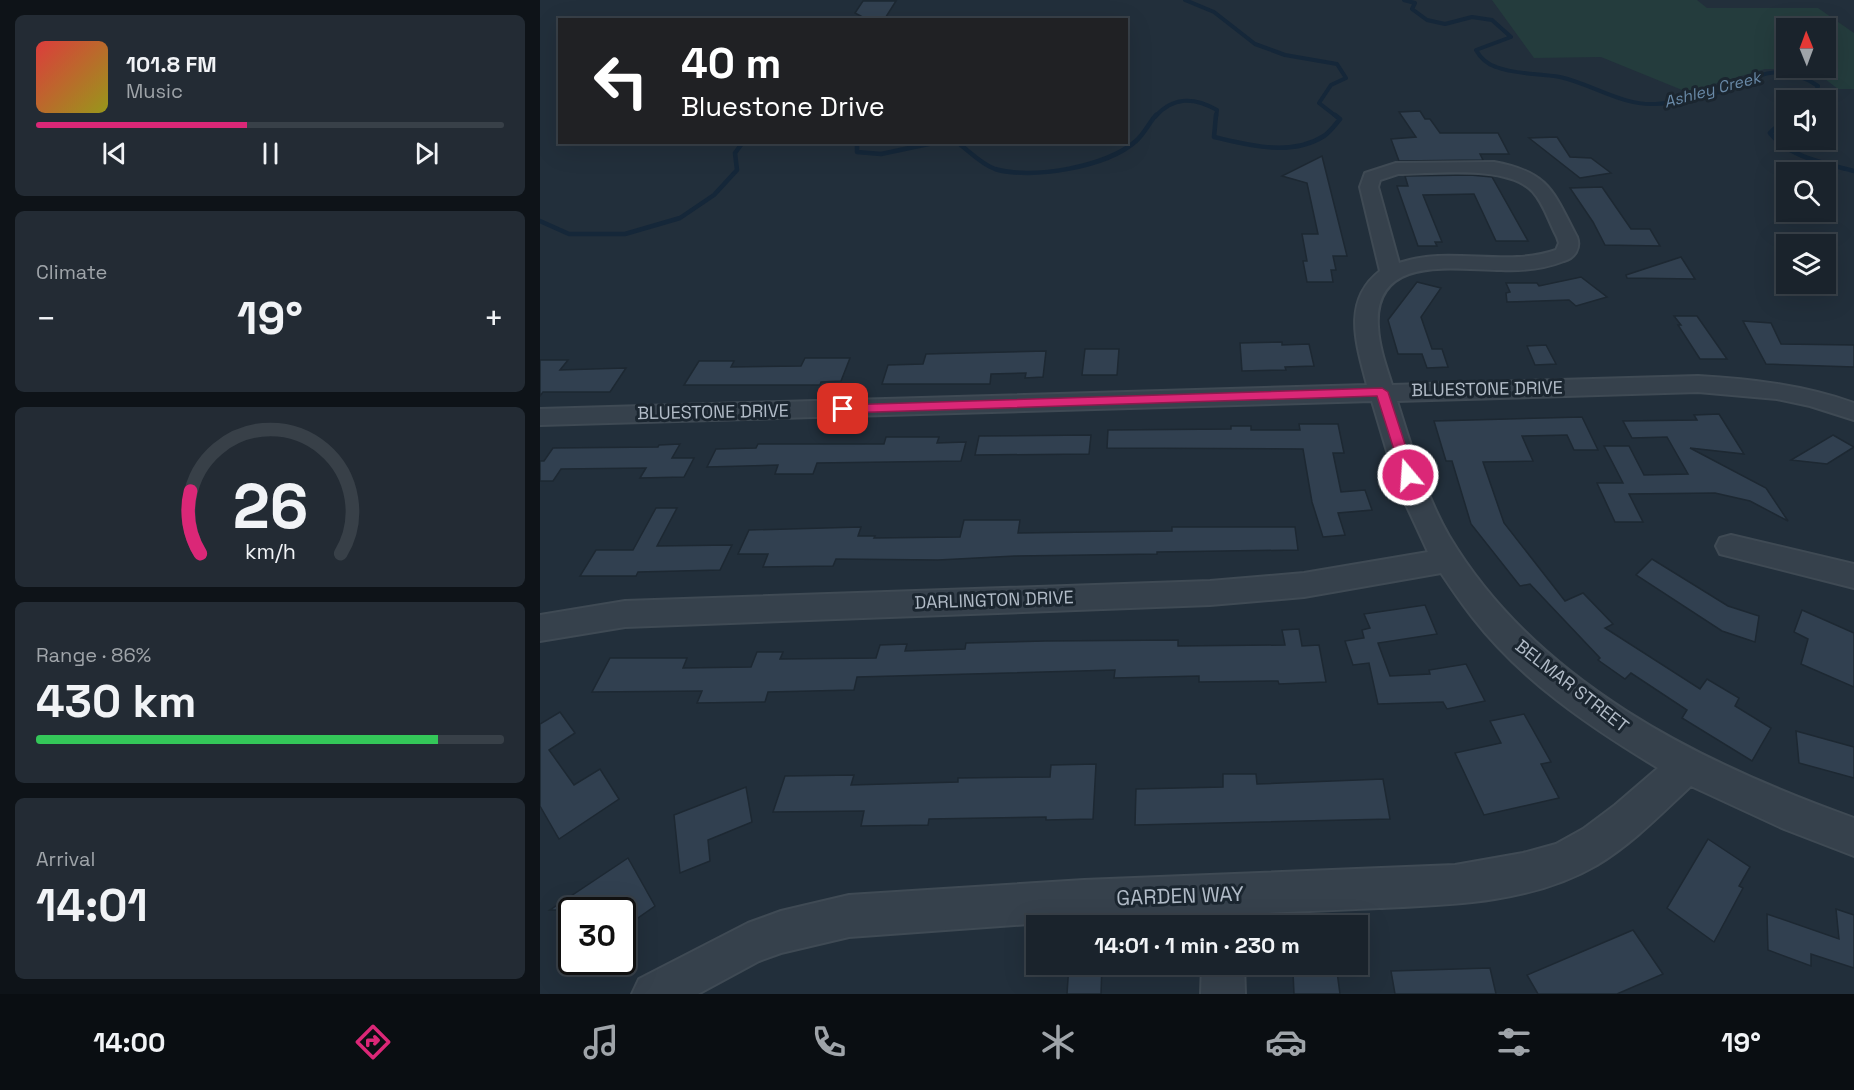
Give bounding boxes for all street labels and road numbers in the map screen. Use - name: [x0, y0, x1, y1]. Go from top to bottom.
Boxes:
- street label: BLUESTONE DRIVE: [1411, 376, 1563, 401]
- street label: BLUESTONE DRIVE: [637, 399, 789, 424]
- street label: DARLINGTON DRIVE: [914, 585, 1074, 614]
- street label: BELMAR STREET: [1511, 634, 1634, 737]
- street label: GARDEN WAY: [1116, 880, 1244, 911]

